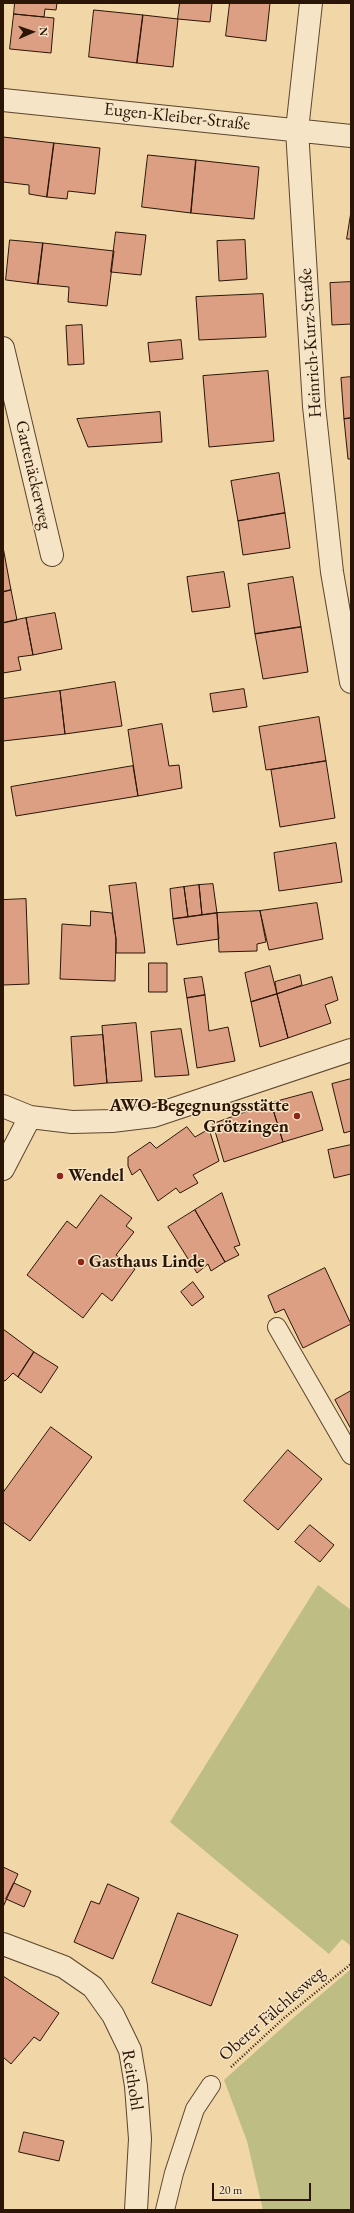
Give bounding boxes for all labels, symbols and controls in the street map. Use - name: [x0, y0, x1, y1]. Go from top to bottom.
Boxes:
- north arrow: [12, 12, 52, 52]
- text: N: [37, 27, 51, 36]
- street label: Eugen-Kleiber-Straße: [103, 99, 251, 135]
- street label: Heinrich-Kurz-Straße: [295, 267, 327, 419]
- street label: Gartenäckerweg: [10, 418, 56, 532]
- place label: AWO-Begegnungsstätte Grötzingen: [109, 1095, 289, 1138]
- marker: AWO-Begegnungsstätte Grötzingen: [292, 1111, 302, 1121]
- place label: Wendel: [68, 1165, 124, 1187]
- marker: Wendel: [55, 1171, 65, 1181]
- place label: Gasthaus Linde: [89, 1251, 205, 1273]
- marker: Gasthaus Linde: [76, 1257, 86, 1267]
- street label: Oberer Fälchlesweg: [215, 1962, 329, 2066]
- street label: Reithohl: [117, 2048, 147, 2112]
- scale bar: [214, 2175, 313, 2201]
- text: 20 m: [219, 2182, 242, 2198]

